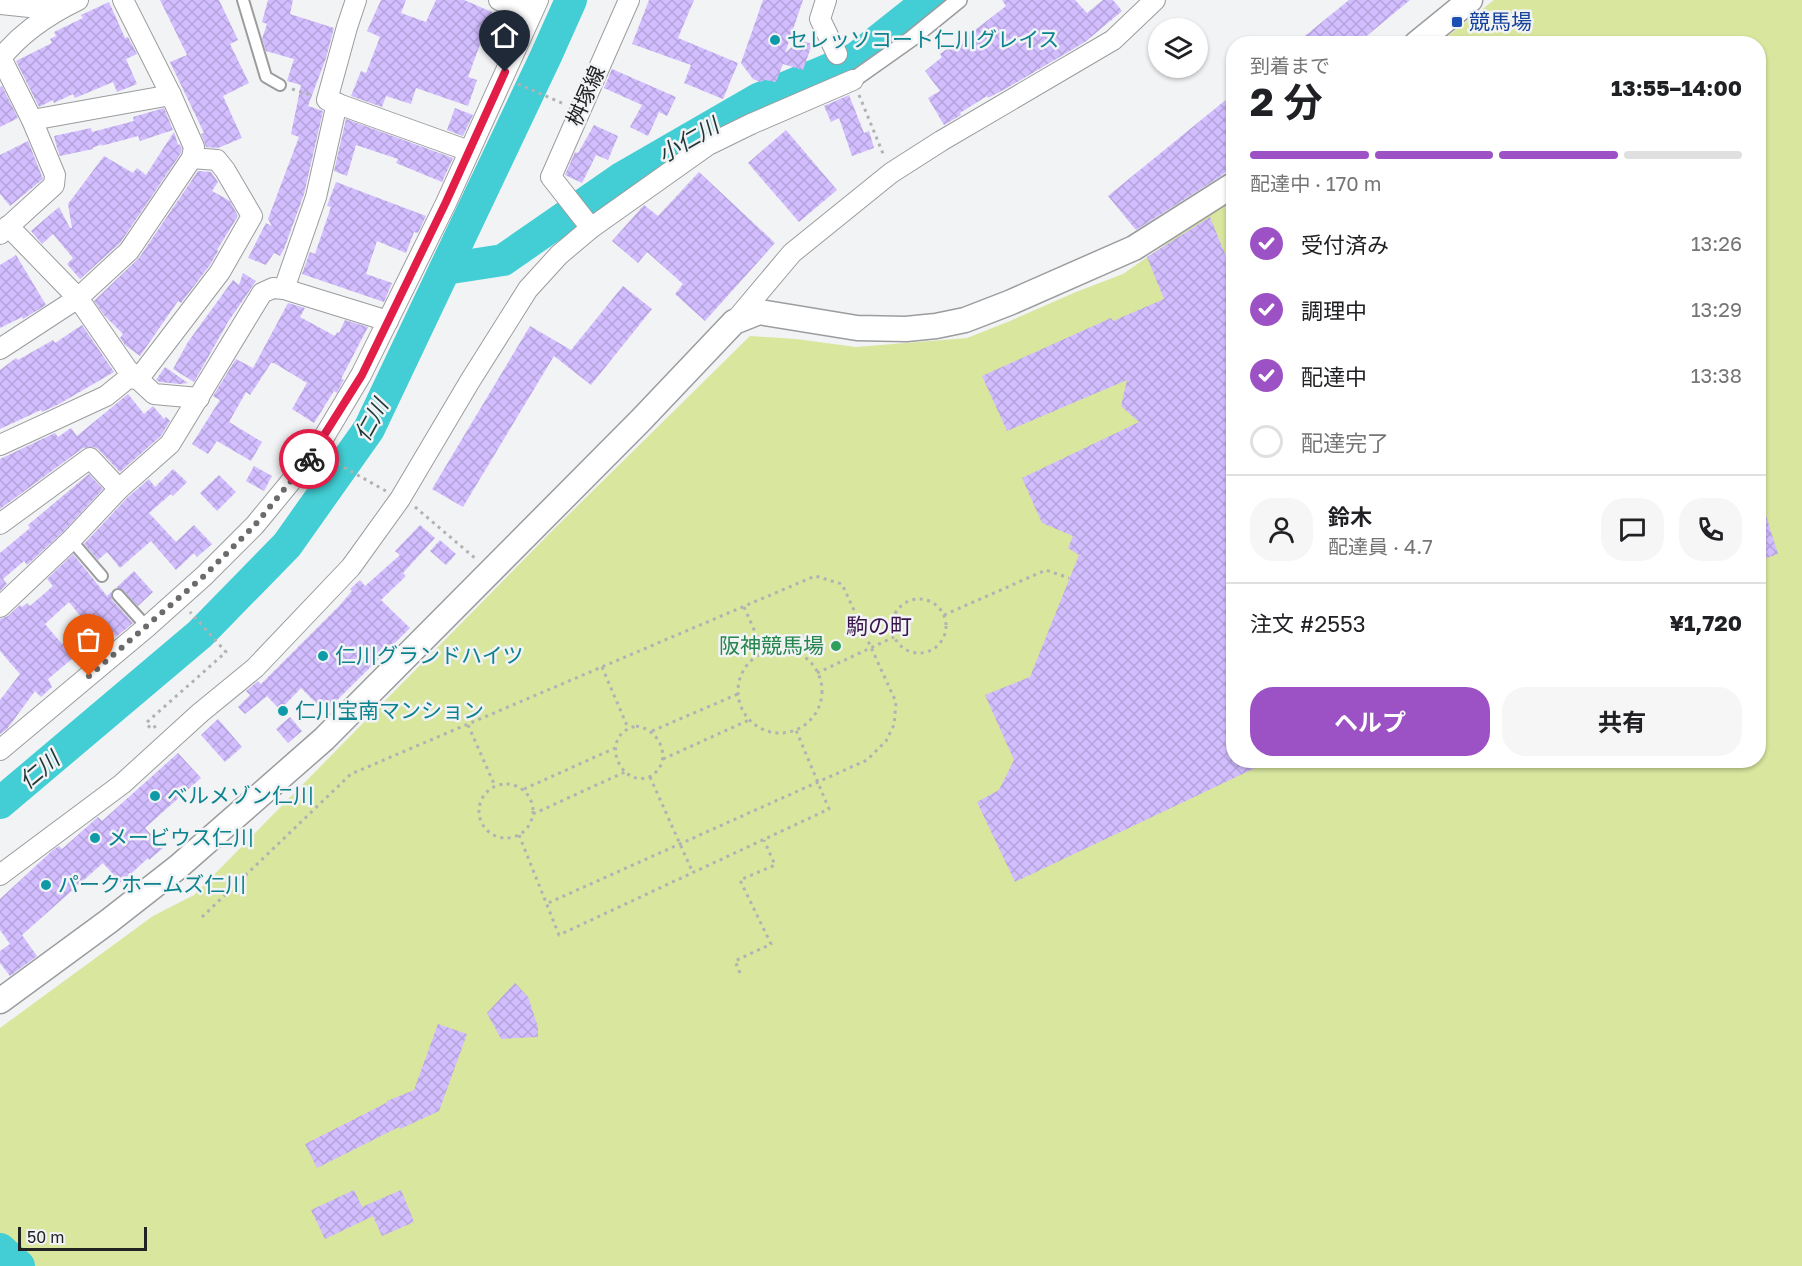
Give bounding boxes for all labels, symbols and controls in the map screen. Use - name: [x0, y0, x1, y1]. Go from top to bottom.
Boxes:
- place label: 競馬場: [1469, 8, 1532, 34]
- pin: [479, 10, 530, 72]
- marker: 競馬場: [1450, 15, 1464, 29]
- map controls: [1148, 18, 1208, 78]
- button: layers: [1148, 18, 1208, 78]
- icon: home: [488, 19, 521, 52]
- place label: セレッソコート仁川グレイス: [787, 26, 1059, 52]
- marker: セレッソコート仁川グレイス: [768, 33, 782, 47]
- text: 到着まで: [1250, 53, 1330, 77]
- street label: 桝塚線: [560, 62, 610, 130]
- text: 13:55–14:00: [1611, 74, 1742, 101]
- text: 2 分: [1250, 78, 1323, 125]
- water label: 小仁川: [652, 110, 725, 168]
- text: 配達中 · 170 m: [1250, 171, 1381, 195]
- icon: check: [1250, 227, 1283, 260]
- text: 受付済み: [1301, 231, 1389, 258]
- text: 13:26: [1691, 231, 1742, 255]
- icon: check: [1250, 293, 1283, 326]
- text: 調理中: [1301, 297, 1367, 324]
- text: 13:29: [1691, 297, 1742, 321]
- icon: check: [1250, 359, 1283, 392]
- text: 配達中: [1301, 363, 1367, 390]
- text: 13:38: [1691, 363, 1742, 387]
- water label: 仁川: [348, 392, 394, 446]
- courier: [279, 429, 339, 489]
- text: 配達完了: [1301, 429, 1389, 456]
- icon: bike: [293, 443, 326, 476]
- button: person: [1250, 498, 1313, 561]
- button: chat: [1601, 498, 1664, 561]
- button: phone: [1679, 498, 1742, 561]
- text: 鈴木: [1328, 503, 1372, 530]
- text: 配達員 · 4.7: [1328, 534, 1433, 558]
- text: ¥1,720: [1669, 609, 1742, 636]
- text: 注文 #2553: [1250, 610, 1366, 637]
- district label: 駒の町: [846, 612, 912, 639]
- pin: [63, 614, 114, 676]
- icon: bag: [72, 623, 105, 656]
- place label: 阪神競馬場: [719, 632, 824, 658]
- marker: 阪神競馬場: [829, 639, 843, 653]
- place label: 仁川グランドハイツ: [335, 642, 524, 668]
- marker: 仁川グランドハイツ: [316, 649, 330, 663]
- button: ヘルプ: [1250, 687, 1490, 756]
- button: 共有: [1502, 687, 1742, 756]
- place label: 仁川宝南マンション: [295, 697, 484, 723]
- marker: 仁川宝南マンション: [276, 704, 290, 718]
- water label: 仁川: [13, 744, 66, 794]
- place label: ベルメゾン仁川: [167, 782, 314, 808]
- marker: ベルメゾン仁川: [148, 789, 162, 803]
- place label: メービウス仁川: [107, 824, 254, 850]
- marker: メービウス仁川: [88, 831, 102, 845]
- place label: パークホームズ仁川: [58, 871, 246, 897]
- marker: パークホームズ仁川: [39, 878, 53, 892]
- scale bar: [18, 1224, 147, 1252]
- text: 50 m: [27, 1227, 64, 1247]

